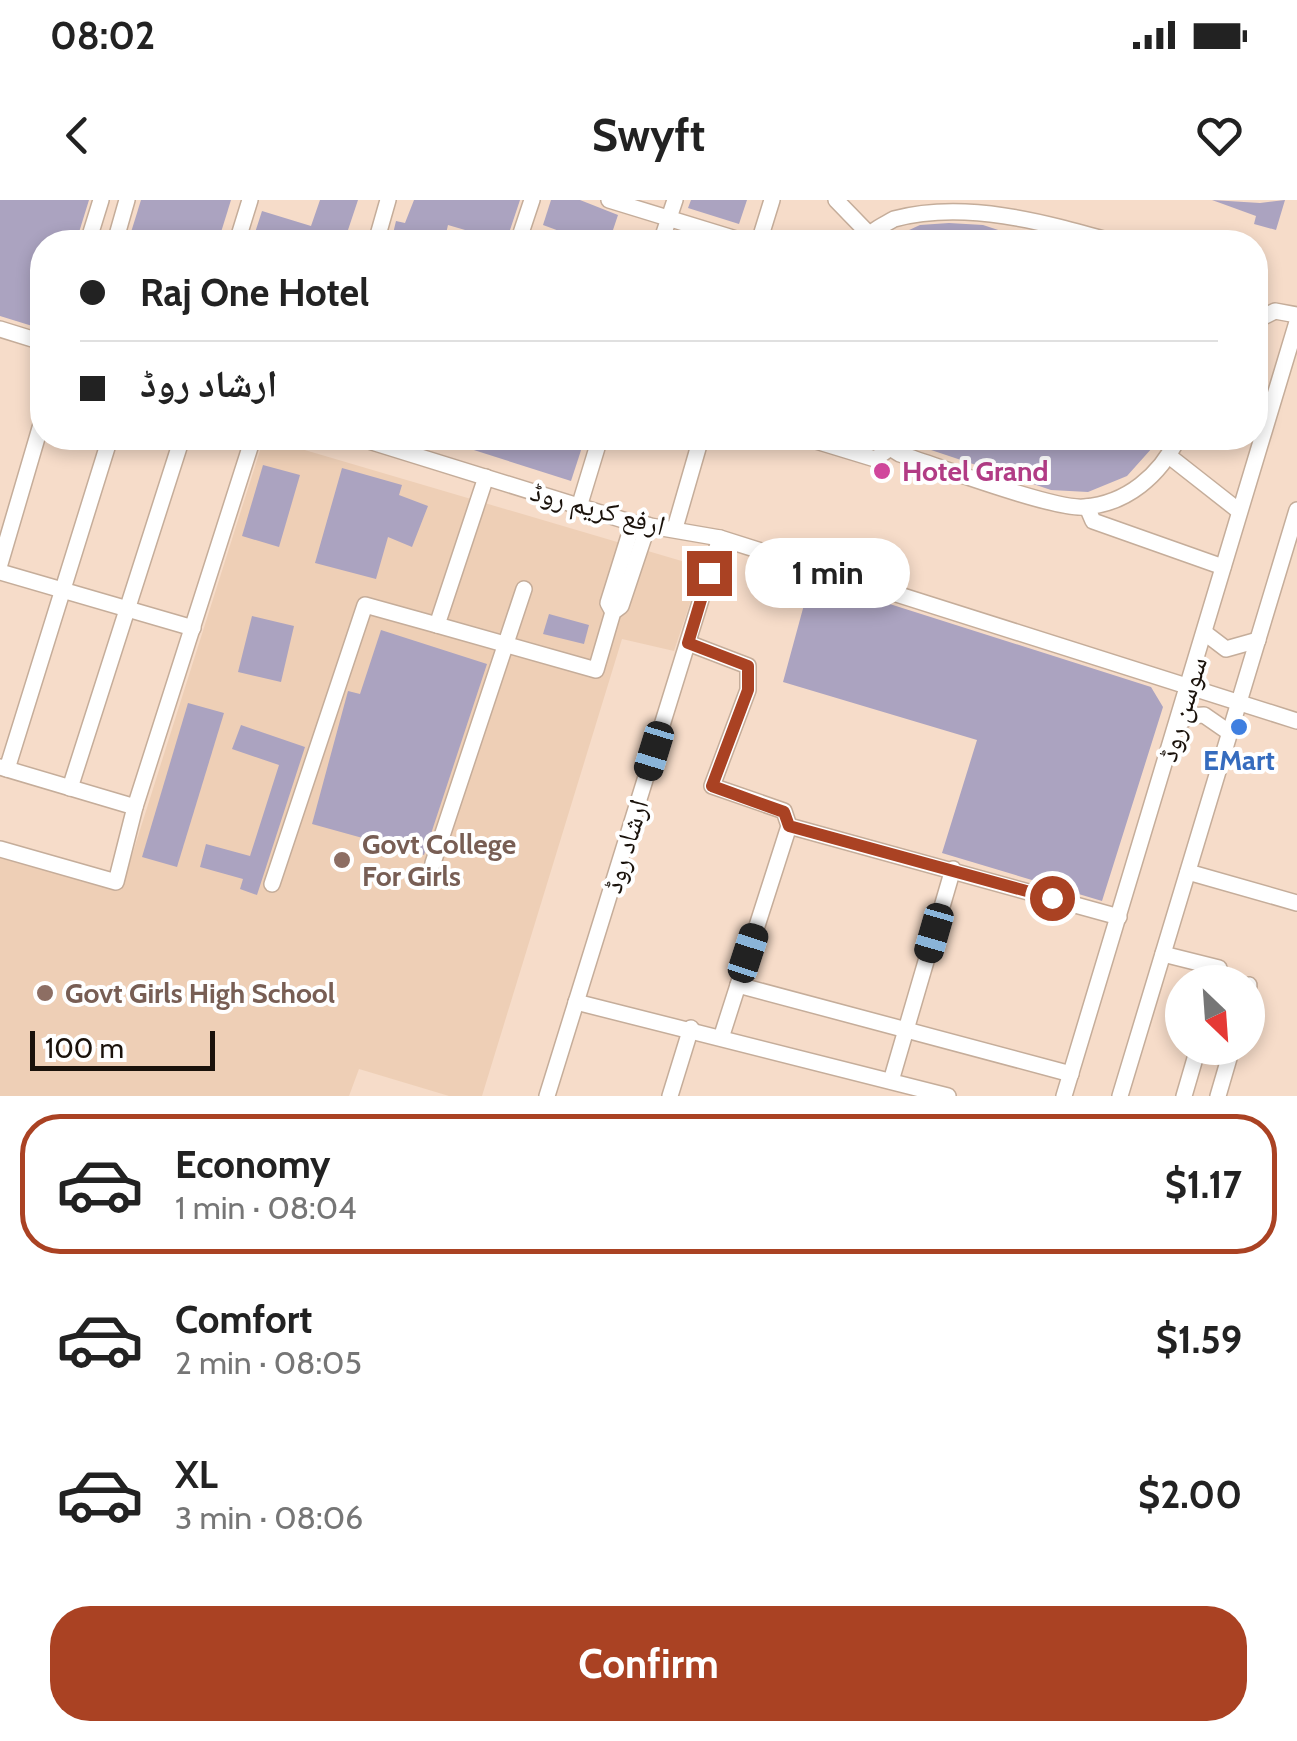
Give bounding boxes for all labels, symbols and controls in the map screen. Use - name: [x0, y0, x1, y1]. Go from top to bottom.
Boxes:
- text: 08:02: [50, 12, 155, 59]
- icon: back: [50, 108, 105, 163]
- text: Swyft: [592, 108, 705, 162]
- icon: heart: [1192, 108, 1247, 163]
- text: Raj One Hotel: [140, 269, 369, 316]
- text: ارشاد روڈ: [140, 360, 277, 407]
- place label: Hotel Grand: [902, 454, 1048, 488]
- marker: Hotel Grand: [871, 460, 893, 482]
- street label: ارفع کریم روڈ: [526, 474, 669, 544]
- callout: 1 min: [744, 538, 909, 608]
- route end: [687, 551, 732, 596]
- text: 1 min: [791, 553, 864, 592]
- street label: سوسن روڈ: [1150, 652, 1215, 766]
- marker: EMart: [1228, 716, 1250, 738]
- car: [631, 718, 677, 784]
- place label: EMart: [1203, 743, 1275, 777]
- street label: ارشاد روڈ: [595, 795, 655, 897]
- place label: Govt College For Girls: [362, 827, 516, 893]
- marker: Govt College For Girls: [331, 849, 353, 871]
- route start: [1030, 876, 1075, 921]
- car: [911, 900, 957, 966]
- car: [724, 920, 772, 986]
- north arrow: [1165, 965, 1265, 1065]
- map controls: [1165, 965, 1265, 1065]
- place label: Govt Girls High School: [65, 976, 335, 1010]
- marker: Govt Girls High School: [34, 982, 56, 1004]
- scale bar: [30, 1026, 215, 1070]
- text: 100 m: [45, 1031, 124, 1065]
- icon: car: [55, 1139, 145, 1229]
- text: Economy: [175, 1141, 330, 1188]
- text: $1.17: [1165, 1161, 1242, 1208]
- text: 1 min · 08:04: [175, 1188, 357, 1227]
- icon: car: [55, 1294, 145, 1384]
- text: Comfort: [175, 1296, 312, 1343]
- text: $1.59: [1156, 1316, 1242, 1363]
- text: 2 min · 08:05: [175, 1343, 362, 1382]
- icon: car: [55, 1449, 145, 1539]
- text: XL: [175, 1451, 218, 1498]
- text: $2.00: [1138, 1471, 1242, 1518]
- text: 3 min · 08:06: [175, 1498, 363, 1537]
- button: Confirm: [50, 1606, 1247, 1721]

